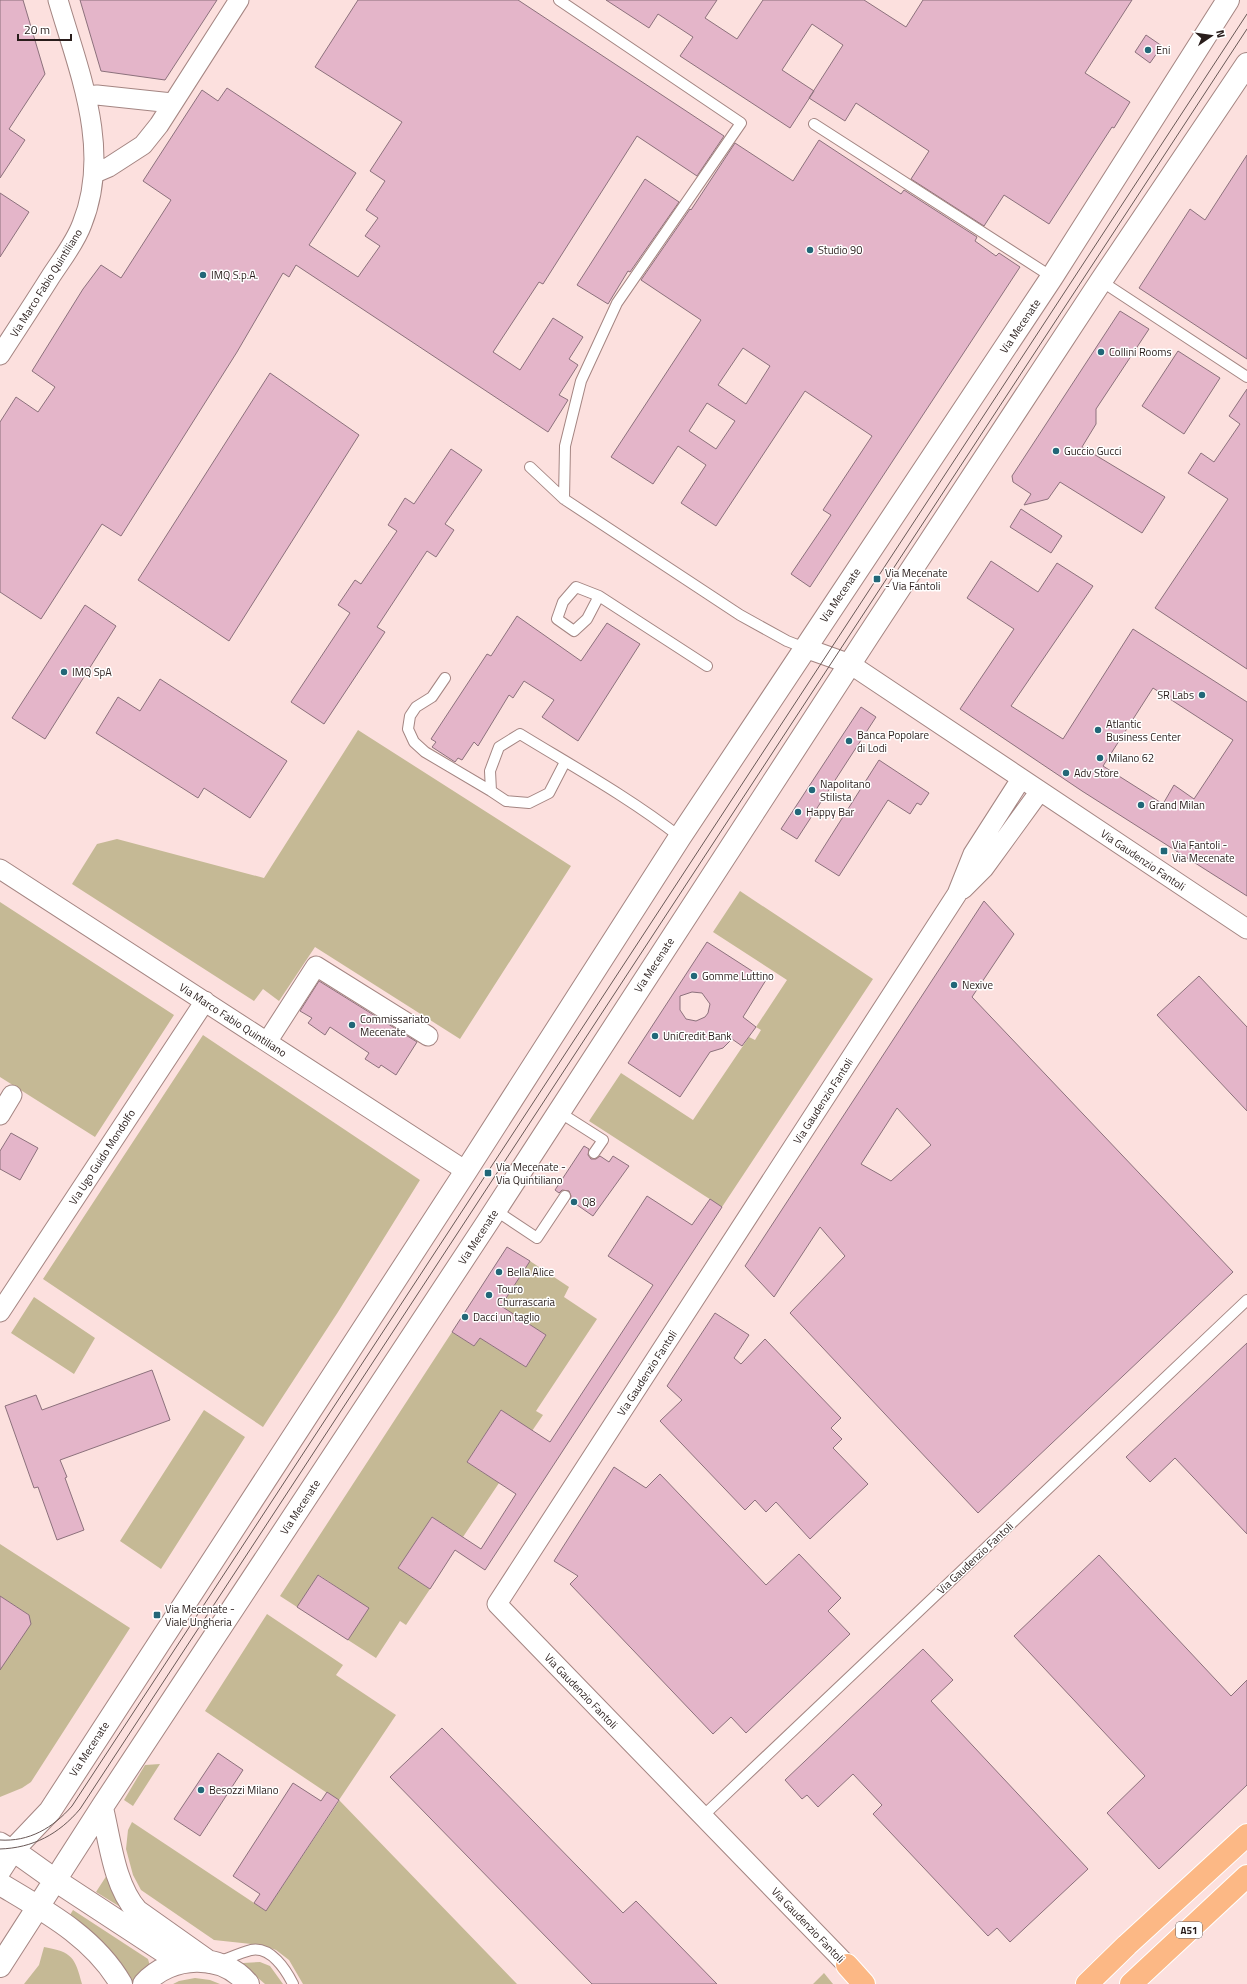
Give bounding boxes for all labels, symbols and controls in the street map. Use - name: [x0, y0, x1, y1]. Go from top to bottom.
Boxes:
- scale bar: [18, 16, 71, 42]
- north arrow: [1191, 16, 1231, 56]
- text: 20 m: [24, 20, 50, 39]
- text: N: [1212, 28, 1229, 39]
- place label: Eni: [1156, 42, 1170, 58]
- marker: Eni: [1143, 45, 1153, 55]
- street label: Via Marco Fabio Quintiliano: [6, 225, 86, 340]
- place label: Studio 90: [818, 242, 862, 258]
- marker: Studio 90: [805, 245, 815, 255]
- place label: IMQ S.p.A.: [211, 267, 258, 283]
- marker: IMQ S.p.A.: [198, 270, 208, 280]
- street label: Via Mecenate: [996, 295, 1044, 356]
- place label: Collini Rooms: [1109, 344, 1172, 360]
- marker: Collini Rooms: [1096, 347, 1106, 357]
- place label: Guccio Gucci: [1064, 443, 1121, 459]
- marker: Guccio Gucci: [1051, 446, 1061, 456]
- street label: Via Mecenate: [816, 564, 864, 625]
- place label: Via Mecenate - Via Fantoli: [885, 565, 948, 594]
- marker: Via Mecenate - Via Fantoli: [872, 574, 882, 584]
- place label: IMQ SpA: [72, 664, 112, 680]
- marker: IMQ SpA: [59, 667, 69, 677]
- place label: SR Labs: [1157, 687, 1194, 703]
- marker: SR Labs: [1197, 690, 1207, 700]
- place label: Atlantic Business Center: [1106, 716, 1181, 745]
- marker: Atlantic Business Center: [1093, 725, 1103, 735]
- place label: Banca Popolare di Lodi: [857, 727, 930, 756]
- marker: Banca Popolare di Lodi: [844, 736, 854, 746]
- place label: Milano 62: [1108, 750, 1154, 766]
- marker: Milano 62: [1095, 753, 1105, 763]
- place label: Adv Store: [1074, 765, 1119, 781]
- marker: Adv Store: [1061, 768, 1071, 778]
- place label: Napolitano Stilista: [820, 776, 871, 805]
- marker: Napolitano Stilista: [807, 785, 817, 795]
- place label: Grand Milan: [1149, 797, 1205, 813]
- marker: Grand Milan: [1136, 800, 1146, 810]
- place label: Happy Bar: [806, 804, 854, 820]
- marker: Happy Bar: [793, 807, 803, 817]
- street label: Via Gaudenzio Fantoli: [1097, 826, 1189, 894]
- place label: Via Fantoli - Via Mecenate: [1172, 837, 1235, 866]
- marker: Via Fantoli - Via Mecenate: [1159, 846, 1169, 856]
- street label: Via Mecenate: [630, 934, 678, 996]
- place label: Gomme Luttino: [702, 968, 774, 984]
- marker: Gomme Luttino: [689, 971, 699, 981]
- place label: Nexive: [962, 977, 993, 993]
- street label: Via Marco Fabio Quintiliano: [176, 979, 290, 1061]
- marker: Nexive: [949, 980, 959, 990]
- place label: Commissariato Mecenate: [360, 1011, 430, 1040]
- marker: Commissariato Mecenate: [347, 1020, 357, 1030]
- place label: UniCredit Bank: [663, 1028, 732, 1044]
- marker: UniCredit Bank: [650, 1031, 660, 1041]
- street label: Via Gaudenzio Fantoli: [789, 1055, 857, 1147]
- street label: Via Ugo Guido Mondolfo: [65, 1106, 139, 1208]
- place label: Via Mecenate - Via Quintiliano: [496, 1159, 566, 1188]
- marker: Via Mecenate - Via Quintiliano: [483, 1168, 493, 1178]
- place label: Q8: [582, 1194, 595, 1210]
- marker: Q8: [569, 1197, 579, 1207]
- street label: Via Mecenate: [454, 1206, 502, 1268]
- place label: Bella Alice: [507, 1264, 555, 1280]
- marker: Bella Alice: [494, 1267, 504, 1277]
- place label: Touro Churrascaria: [497, 1281, 555, 1310]
- marker: Touro Churrascaria: [484, 1290, 494, 1300]
- place label: Dacci un taglio: [473, 1309, 540, 1325]
- marker: Dacci un taglio: [460, 1312, 470, 1322]
- street label: Via Gaudenzio Fantoli: [613, 1327, 681, 1419]
- street label: Via Mecenate: [276, 1476, 324, 1538]
- street label: Via Gaudenzio Fantoli: [933, 1518, 1017, 1598]
- place label: Via Mecenate - Viale Ungheria: [165, 1601, 235, 1630]
- marker: Via Mecenate - Viale Ungheria: [152, 1610, 162, 1620]
- street label: Via Gaudenzio Fantoli: [541, 1650, 621, 1732]
- street label: Via Mecenate: [65, 1718, 113, 1780]
- place label: Besozzi Milano: [209, 1782, 279, 1798]
- marker: Besozzi Milano: [196, 1785, 206, 1795]
- street label: Via Gaudenzio Fantoli: [768, 1884, 848, 1966]
- road number: A51: [1176, 1922, 1202, 1938]

